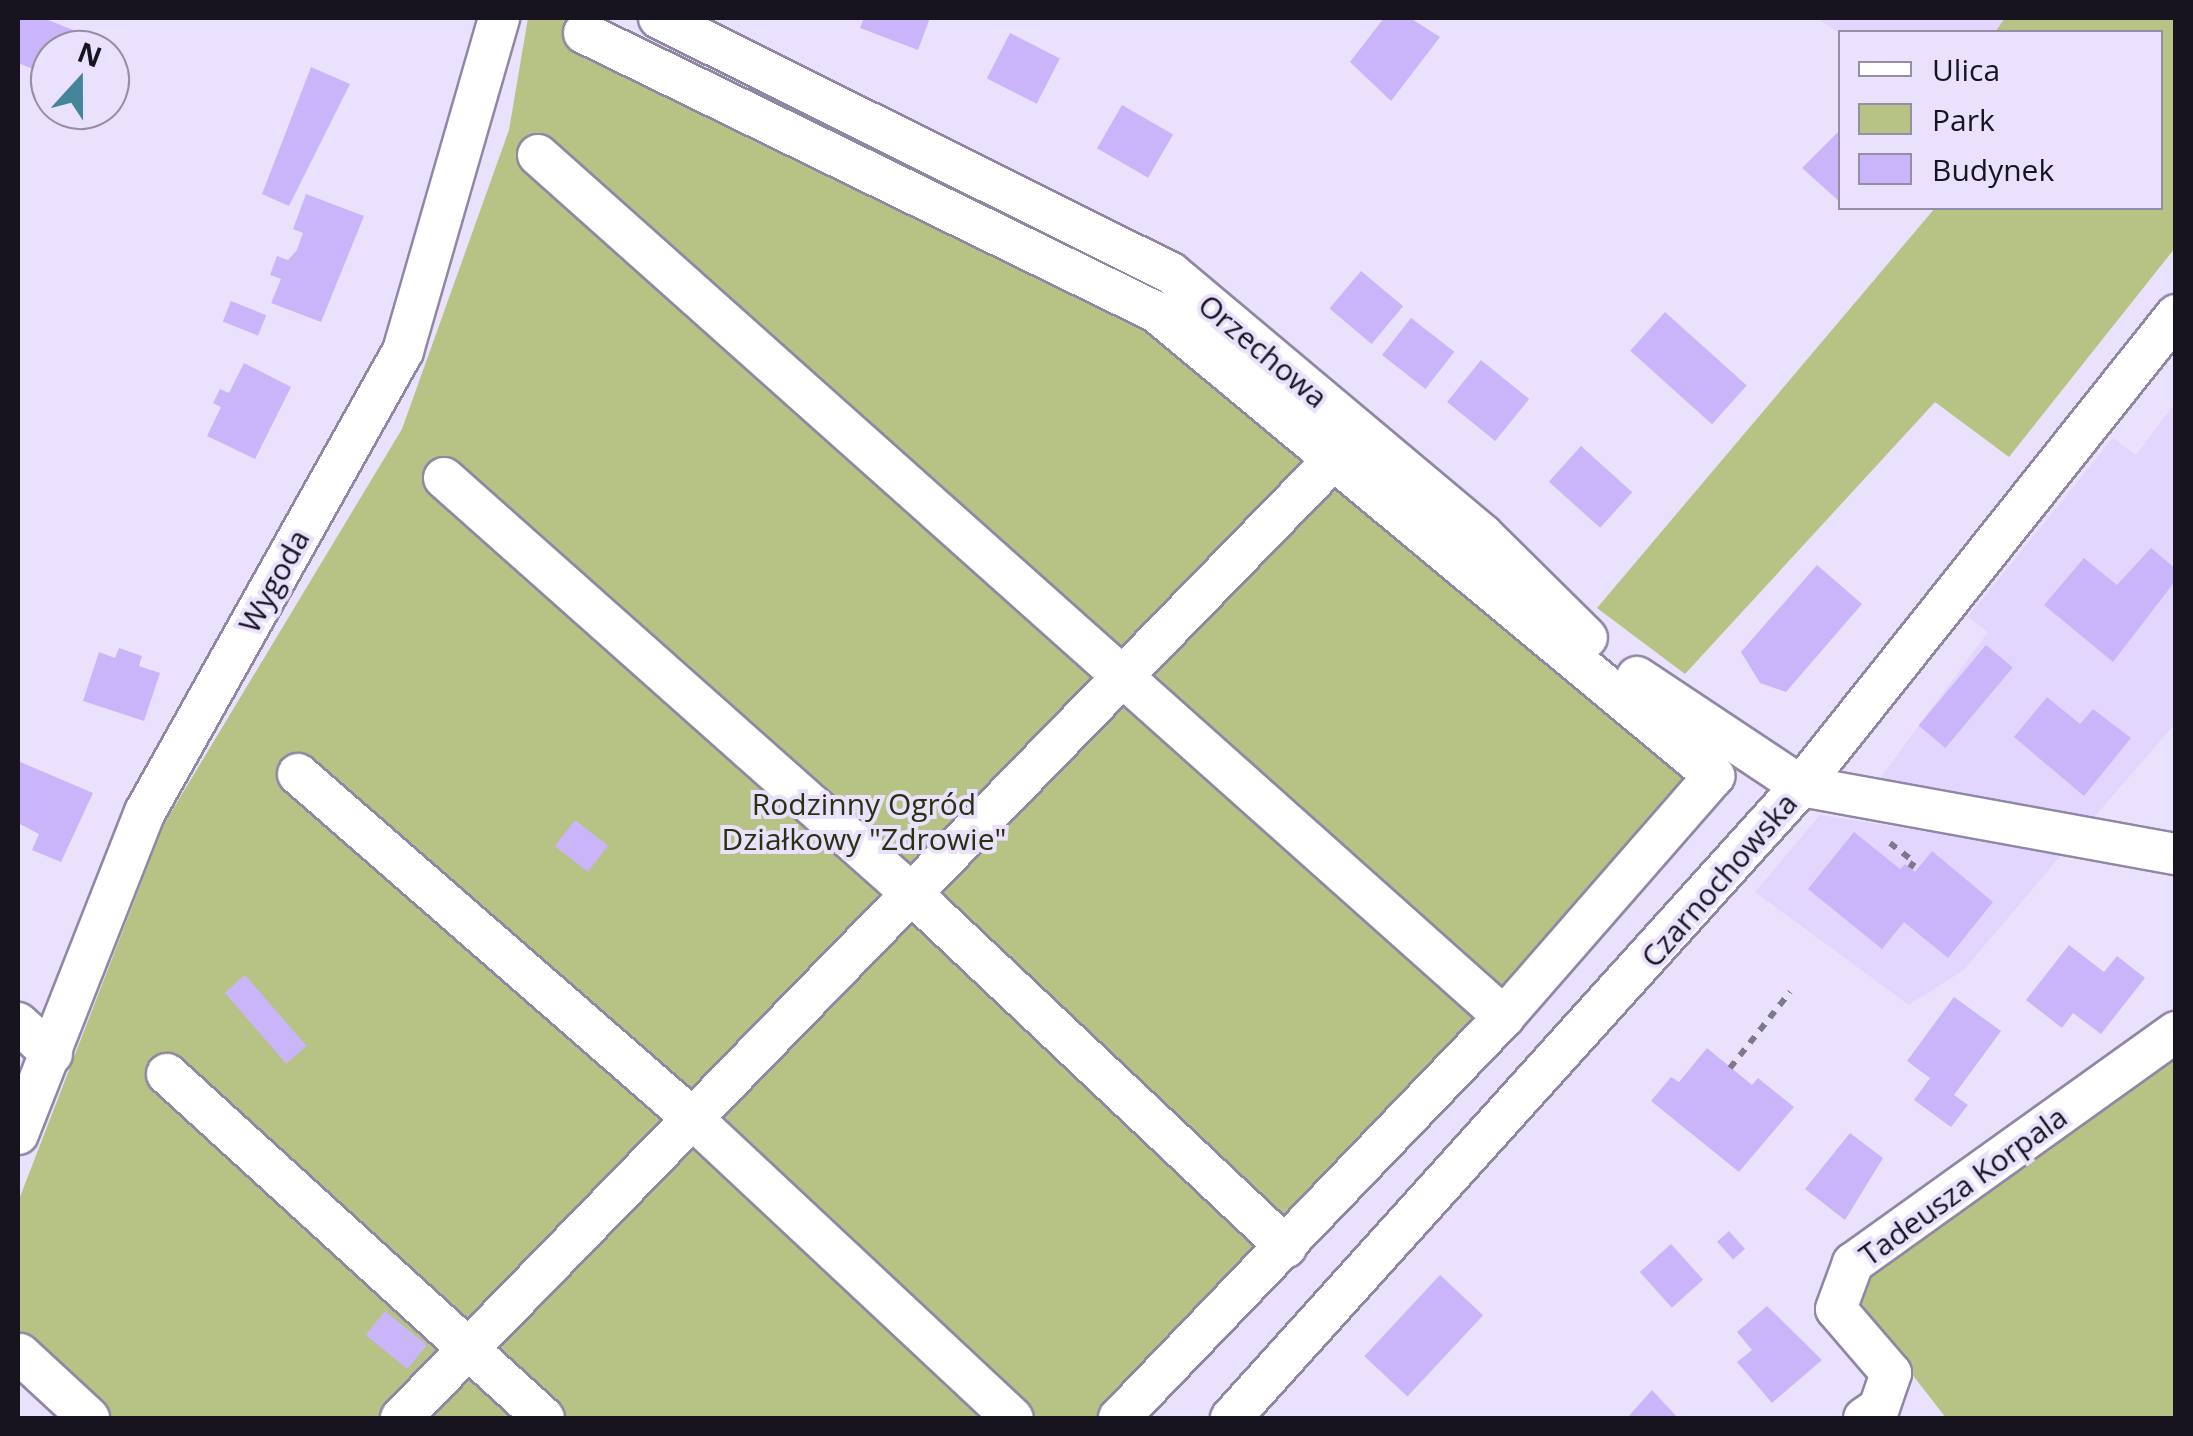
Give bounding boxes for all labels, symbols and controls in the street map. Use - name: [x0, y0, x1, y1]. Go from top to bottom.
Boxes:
- north arrow: [30, 30, 130, 130]
- legend: [1838, 30, 2163, 210]
- text: N: [73, 32, 107, 76]
- text: Ulica: [1932, 49, 2000, 90]
- text: Park: [1932, 99, 1995, 140]
- text: Budynek: [1932, 149, 2054, 190]
- street label: Orzechowa: [1191, 287, 1335, 415]
- street label: Wygoda: [231, 523, 317, 639]
- park label: Rodzinny Ogród Działkowy "Zdrowie": [722, 786, 1006, 856]
- street label: Czarnochowska: [1634, 786, 1804, 974]
- street label: Tadeusza Korpala: [1852, 1099, 2074, 1273]

